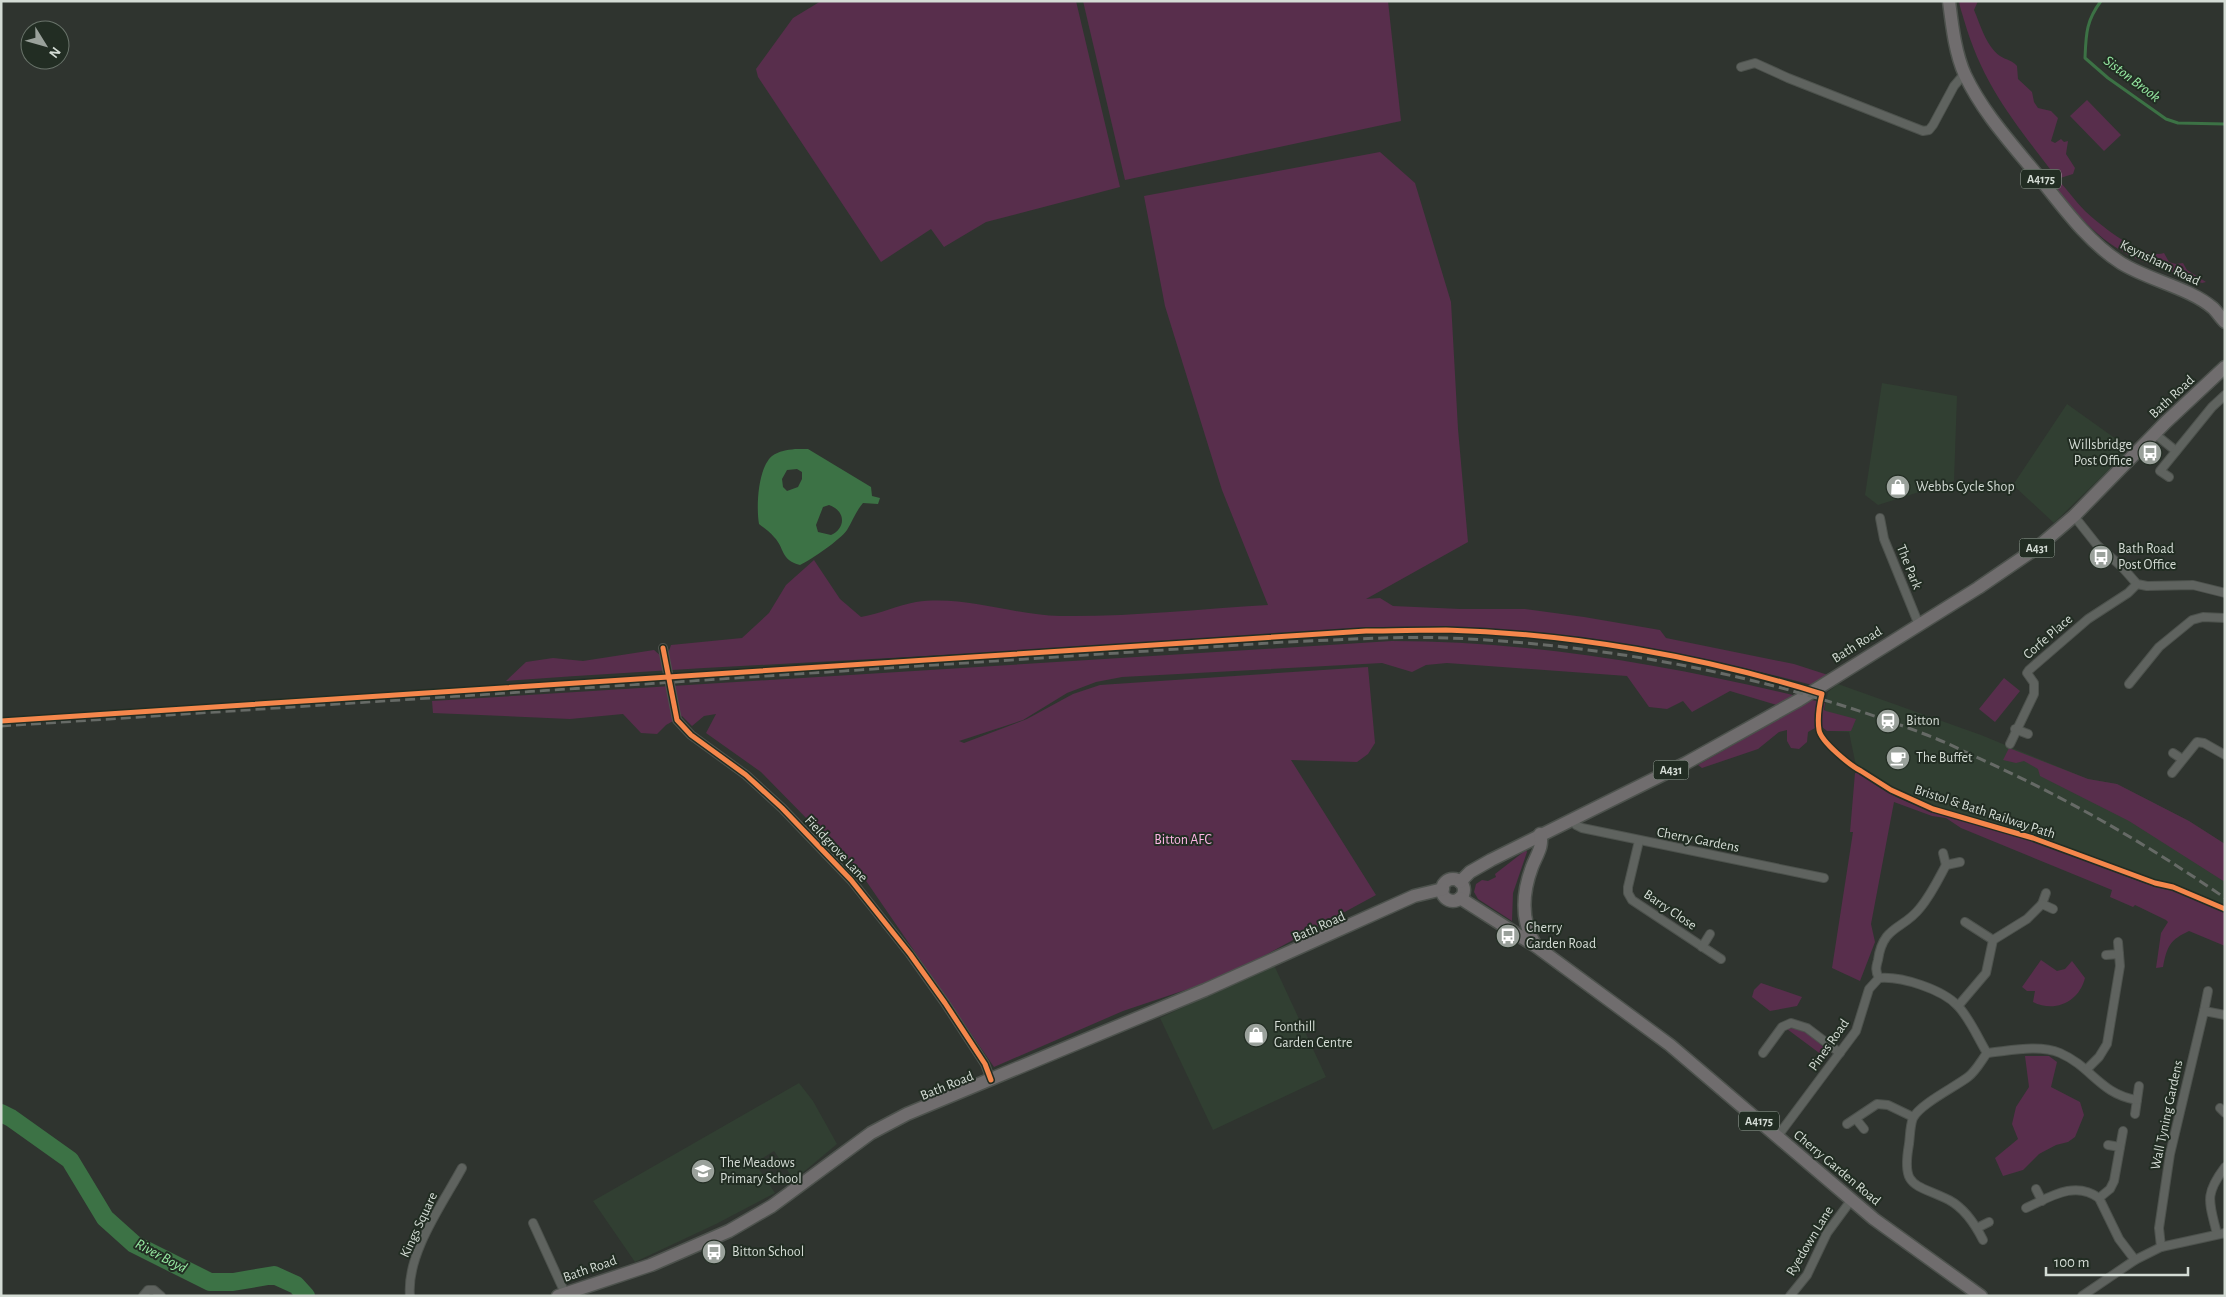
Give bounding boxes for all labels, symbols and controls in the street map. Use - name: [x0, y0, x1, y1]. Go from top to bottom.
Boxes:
- north arrow: [20, 20, 70, 70]
- text: N: [46, 44, 63, 60]
- water label: Siston Brook: [2101, 53, 2163, 105]
- road number: A4175: [2021, 170, 2061, 188]
- street label: Keynsham Road: [2118, 238, 2202, 288]
- street label: Bath Road: [2147, 373, 2197, 421]
- place label: Willsbridge Post Office: [2069, 438, 2132, 468]
- bus stop icon: Willsbridge Post Office: [2137, 440, 2163, 466]
- shop icon: Webbs Cycle Shop: [1885, 474, 1911, 500]
- place label: Webbs Cycle Shop: [1916, 480, 2015, 494]
- road number: A431: [2020, 538, 2054, 558]
- place label: Bath Road Post Office: [2118, 542, 2176, 572]
- street label: The Park: [1894, 543, 1925, 592]
- bus stop icon: Bath Road Post Office: [2088, 544, 2114, 570]
- street label: Corfe Place: [2021, 612, 2075, 662]
- street label: Bath Road: [1830, 624, 1884, 666]
- station icon: Bitton: [1875, 708, 1901, 734]
- place label: Bitton: [1906, 714, 1940, 728]
- cafe icon: The Buffet: [1885, 745, 1911, 771]
- place label: The Buffet: [1916, 751, 1973, 765]
- road number: A431: [1654, 760, 1688, 780]
- street label: Bristol & Bath Railway Path: [1913, 783, 2057, 841]
- street label: Fieldgrove Lane: [802, 813, 870, 885]
- street label: Cherry Gardens: [1656, 825, 1740, 855]
- park label: Bitton AFC: [1154, 833, 1212, 847]
- street label: Barry Close: [1641, 887, 1699, 933]
- street label: Bath Road: [1291, 909, 1347, 945]
- place label: Cherry Garden Road: [1526, 921, 1596, 951]
- bus stop icon: Cherry Garden Road: [1495, 923, 1521, 949]
- street label: Pines Road: [1806, 1017, 1852, 1073]
- place label: Fonthill Garden Centre: [1274, 1020, 1352, 1050]
- shop icon: Fonthill Garden Centre: [1243, 1022, 1269, 1048]
- street label: Wall Tyning Gardens: [2149, 1059, 2185, 1171]
- street label: Bath Road: [918, 1069, 976, 1103]
- road number: A4175: [1739, 1112, 1779, 1130]
- street label: Cherry Garden Road: [1791, 1128, 1883, 1208]
- place label: The Meadows Primary School: [720, 1156, 802, 1186]
- school or university icon: The Meadows Primary School: [690, 1158, 716, 1184]
- street label: Kings Square: [398, 1190, 440, 1260]
- street label: Ryedown Lane: [1784, 1204, 1836, 1278]
- water label: River Boyd: [133, 1236, 190, 1276]
- bus stop icon: Bitton School: [701, 1239, 727, 1265]
- scale bar: [2046, 1244, 2188, 1276]
- place label: Bitton School: [732, 1245, 804, 1259]
- street label: Bath Road: [561, 1253, 619, 1285]
- text: 100 m: [2054, 1255, 2089, 1270]

